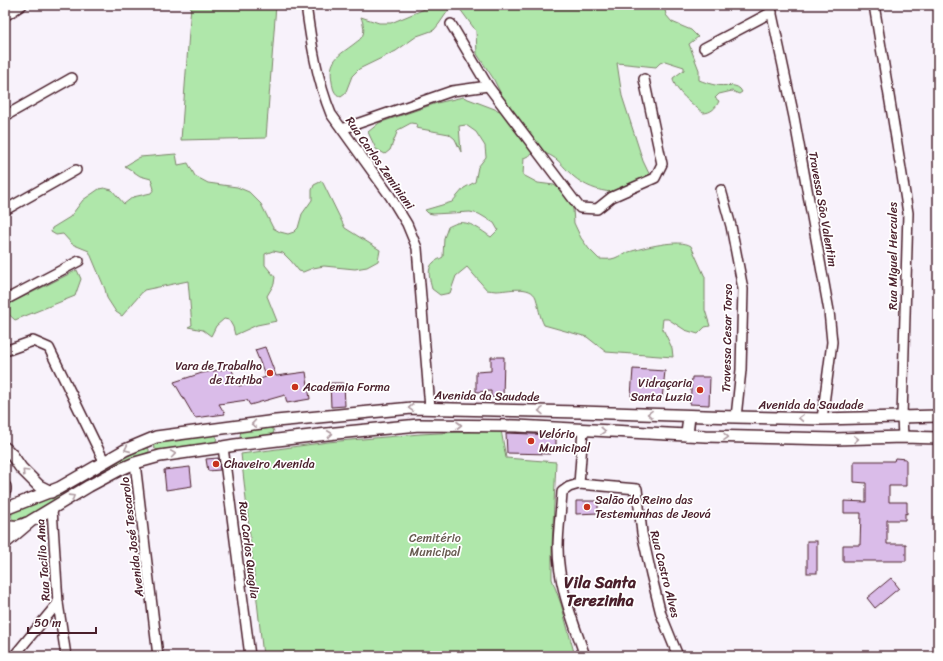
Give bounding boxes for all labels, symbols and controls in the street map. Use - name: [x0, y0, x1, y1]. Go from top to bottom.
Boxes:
- street label: Rua Carlos Zeminiani: [340, 112, 421, 215]
- street label: Travessa São Valentim: [802, 150, 844, 268]
- street label: Rua Miguel Hercules: [882, 202, 904, 310]
- street label: Travessa Cesar Torso: [715, 283, 739, 393]
- place label: Vara de Trabalho de Itatiba: [175, 355, 262, 391]
- marker: Vara de Trabalho de Itatiba: [265, 368, 275, 378]
- place label: Vidraçaria Santa Luzia: [631, 372, 693, 408]
- place label: Academia Forma: [302, 376, 390, 398]
- marker: Academia Forma: [290, 382, 300, 392]
- street label: Avenida da Saudade: [433, 384, 540, 408]
- marker: Vidraçaria Santa Luzia: [695, 385, 705, 395]
- street label: Avenida da Saudade: [757, 394, 864, 416]
- one-way arrow: [408, 404, 414, 412]
- one-way arrow: [538, 407, 544, 415]
- one-way arrow: [647, 410, 653, 418]
- one-way arrow: [798, 414, 804, 422]
- one-way arrow: [251, 419, 257, 428]
- one-way arrow: [456, 421, 462, 429]
- place label: Velório Municipal: [539, 423, 591, 459]
- one-way arrow: [600, 426, 606, 435]
- one-way arrow: [326, 429, 333, 438]
- one-way arrow: [723, 433, 729, 441]
- one-way arrow: [853, 435, 859, 443]
- marker: Velório Municipal: [526, 436, 536, 446]
- one-way arrow: [124, 444, 132, 452]
- one-way arrow: [170, 450, 176, 459]
- place label: Chaveiro Avenida: [224, 453, 315, 475]
- marker: Chaveiro Avenida: [211, 459, 221, 469]
- one-way arrow: [23, 470, 30, 477]
- street label: Avenida José Tescarolo: [114, 476, 150, 599]
- place label: Salão do Reino das Testemunhas de Jeová: [595, 489, 711, 525]
- one-way arrow: [68, 494, 75, 502]
- street label: Rua Carlos Quaglia: [232, 500, 266, 601]
- marker: Salão do Reino das Testemunhas de Jeová: [582, 502, 592, 512]
- street label: Rua Tacilio Ama: [29, 518, 57, 602]
- park label: Cemitério Municipal: [409, 527, 461, 563]
- street label: Rua Castro Alves: [644, 528, 686, 620]
- district label: Vila Santa Terezinha: [564, 568, 636, 615]
- scale bar: [28, 609, 96, 635]
- text: 50 m: [34, 612, 61, 634]

